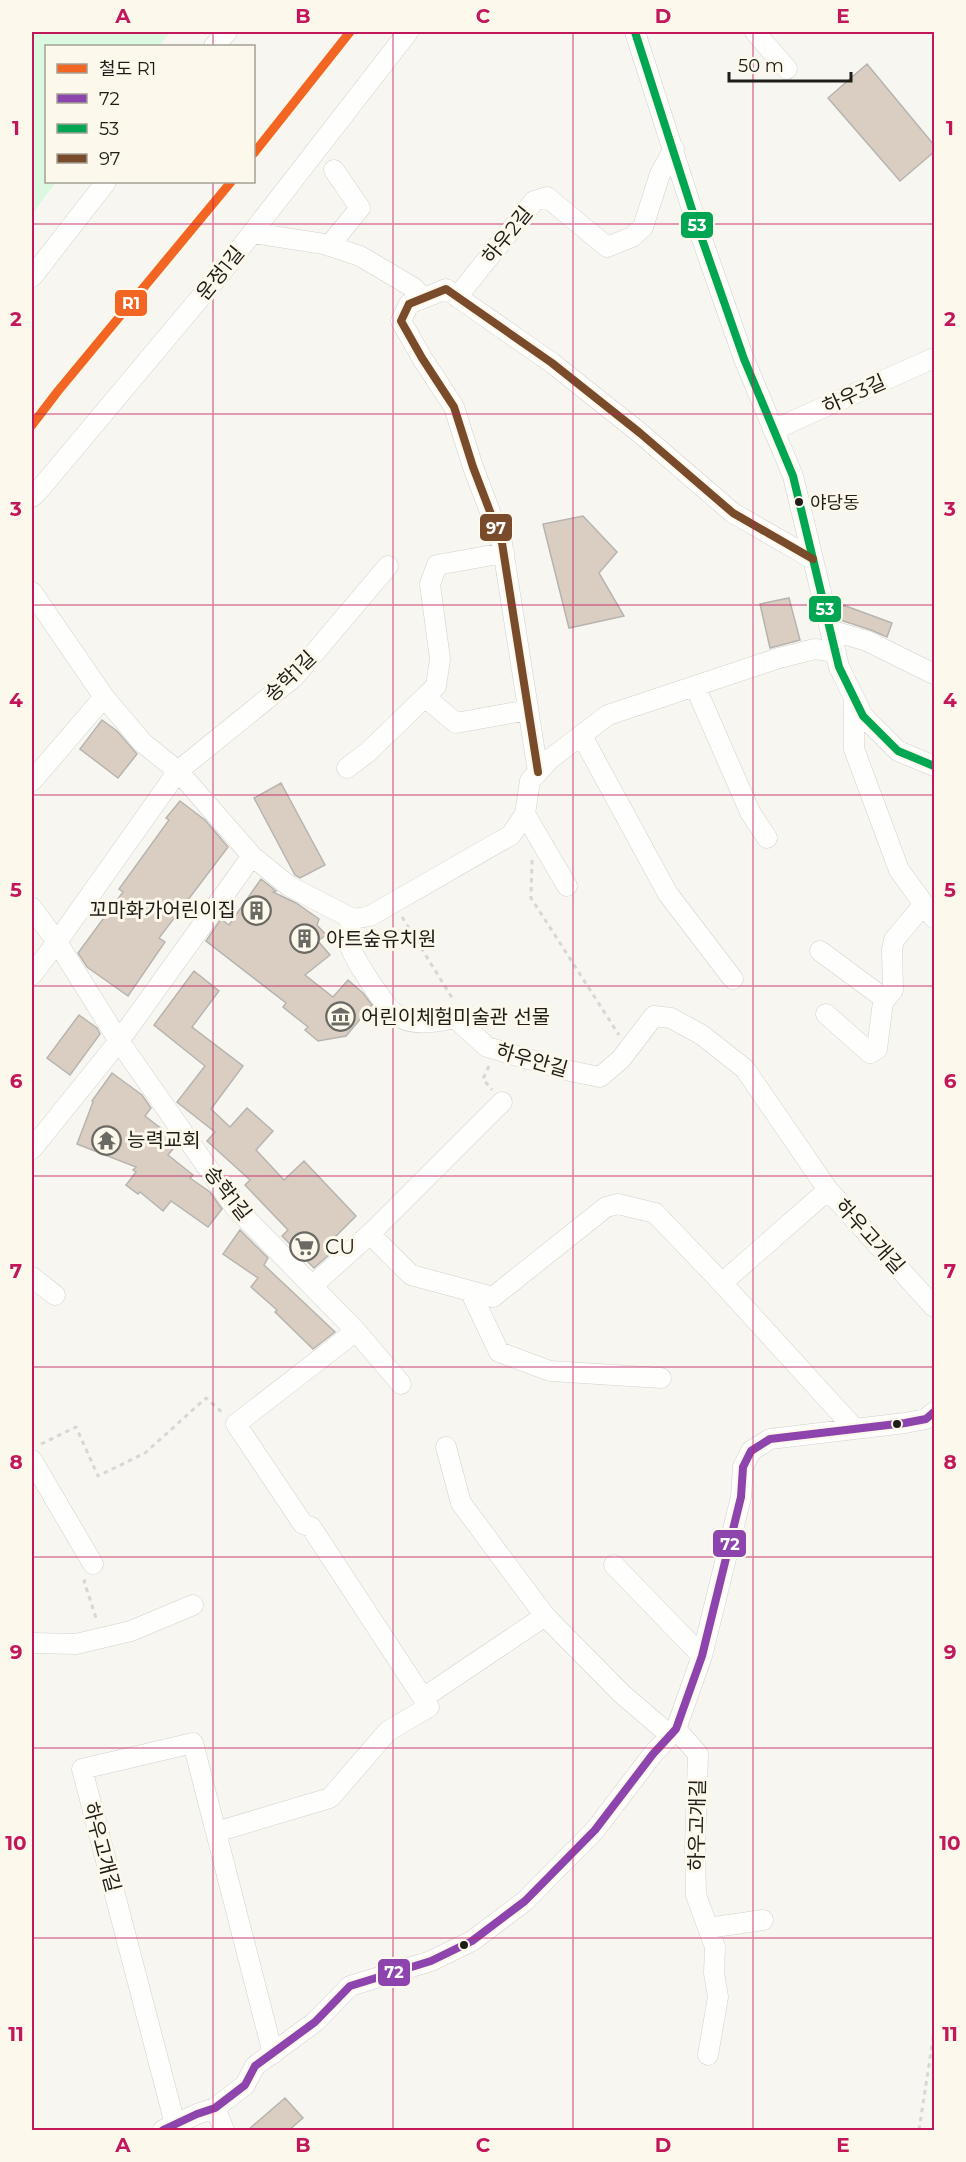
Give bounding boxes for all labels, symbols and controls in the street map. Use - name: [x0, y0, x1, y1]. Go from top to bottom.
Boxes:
- text: A: [114, 4, 131, 28]
- text: B: [295, 4, 311, 28]
- text: C: [476, 4, 491, 28]
- text: D: [655, 4, 671, 28]
- text: E: [836, 4, 850, 28]
- legend: [45, 45, 255, 183]
- scale bar: [729, 45, 850, 83]
- text: 50 m: [738, 55, 784, 77]
- text: 철도 R1: [99, 58, 156, 80]
- text: 72: [99, 88, 120, 110]
- text: 1: [12, 116, 20, 140]
- text: 1: [946, 116, 954, 140]
- text: 53: [99, 118, 119, 140]
- text: 97: [99, 148, 120, 170]
- street label: 하우2길: [477, 202, 537, 268]
- line badge: 53: [680, 211, 714, 239]
- text: 53: [688, 216, 706, 235]
- street label: 운정1길: [191, 241, 249, 305]
- line badge: R1: [114, 289, 148, 317]
- text: R1: [122, 294, 140, 313]
- text: 2: [10, 307, 22, 331]
- text: 2: [944, 307, 956, 331]
- street label: 하우3길: [819, 370, 889, 418]
- place label: 야당동: [810, 492, 860, 514]
- marker: 야당동: [793, 496, 805, 508]
- text: 3: [9, 497, 22, 521]
- text: 3: [943, 497, 956, 521]
- line badge: 97: [479, 513, 513, 542]
- text: 97: [486, 519, 506, 538]
- line badge: 53: [808, 595, 842, 623]
- text: 53: [816, 600, 834, 619]
- street label: 송학1길: [259, 646, 321, 706]
- text: 4: [9, 688, 23, 712]
- text: 4: [943, 688, 957, 712]
- text: 5: [10, 878, 22, 902]
- text: 5: [944, 878, 956, 902]
- building icon: 꼬마화가어린이집: [241, 894, 273, 926]
- place label: 꼬마화가어린이집: [89, 898, 236, 922]
- building icon: 아트숲유치원: [289, 923, 321, 955]
- place label: 아트숲유치원: [326, 927, 436, 951]
- museum icon: 어린이체험미술관 선물: [324, 1001, 356, 1033]
- place label: 어린이체험미술관 선물: [361, 1005, 550, 1029]
- street label: 하우안길: [493, 1038, 571, 1082]
- text: 6: [10, 1069, 23, 1093]
- text: 6: [944, 1069, 957, 1093]
- temple icon: 능력교회: [90, 1124, 122, 1156]
- place label: 능력교회: [127, 1128, 201, 1152]
- street label: 송학1길: [199, 1161, 257, 1225]
- street label: 하우고개길: [830, 1194, 910, 1278]
- supermarket icon: CU: [288, 1231, 320, 1263]
- place label: CU: [325, 1235, 355, 1259]
- text: 7: [10, 1259, 22, 1283]
- text: 7: [944, 1259, 956, 1283]
- unlabelled marker: [891, 1418, 903, 1430]
- text: 8: [9, 1450, 23, 1474]
- text: 8: [943, 1450, 957, 1474]
- line badge: 72: [712, 1529, 747, 1558]
- text: 72: [720, 1535, 740, 1554]
- text: 9: [10, 1640, 22, 1664]
- text: 9: [944, 1640, 956, 1664]
- street label: 하우고개길: [684, 1779, 710, 1871]
- street label: 하우고개길: [79, 1799, 125, 1895]
- text: 10: [5, 1831, 27, 1855]
- text: 10: [939, 1831, 961, 1855]
- unlabelled marker: [458, 1939, 470, 1951]
- line badge: 72: [377, 1958, 411, 1987]
- text: 72: [384, 1963, 404, 1982]
- text: 11: [8, 2022, 24, 2046]
- text: 11: [942, 2022, 958, 2046]
- text: A: [114, 2133, 131, 2157]
- text: B: [295, 2133, 311, 2157]
- text: C: [476, 2133, 491, 2157]
- text: D: [655, 2133, 671, 2157]
- text: E: [836, 2133, 850, 2157]

